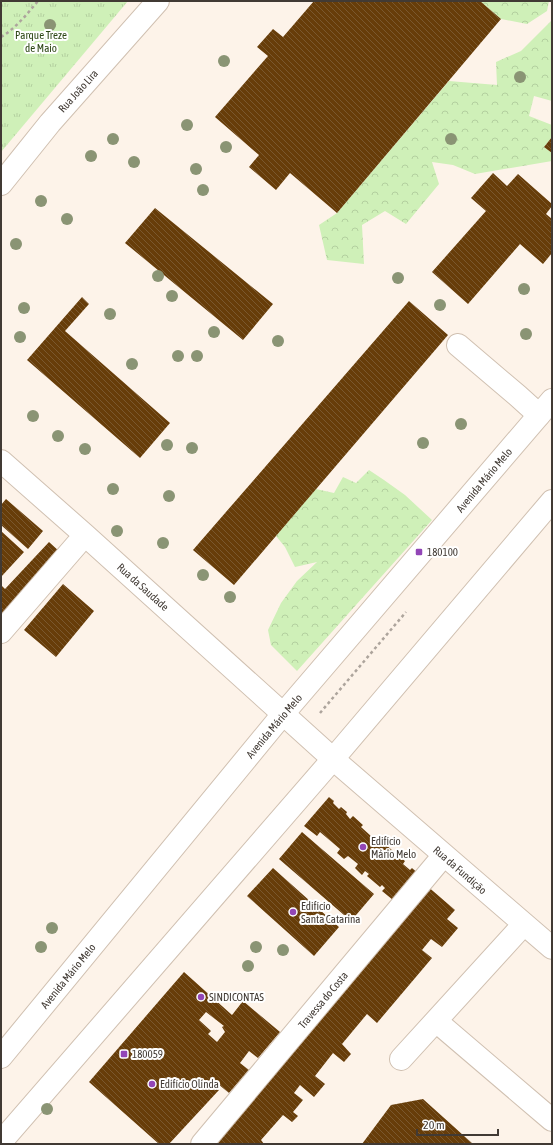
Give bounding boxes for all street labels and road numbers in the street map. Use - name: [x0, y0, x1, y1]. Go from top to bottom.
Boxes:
- street label: Rua João Lira: [56, 67, 100, 115]
- street label: Avenida Mário Melo: [454, 446, 514, 514]
- street label: Rua da Saudade: [115, 561, 171, 613]
- street label: Avenida Mário Melo: [244, 692, 304, 760]
- street label: Rua da Fundição: [431, 844, 489, 896]
- street label: Avenida Mário Melo: [38, 941, 98, 1011]
- street label: Travessa do Costa: [296, 969, 350, 1031]

